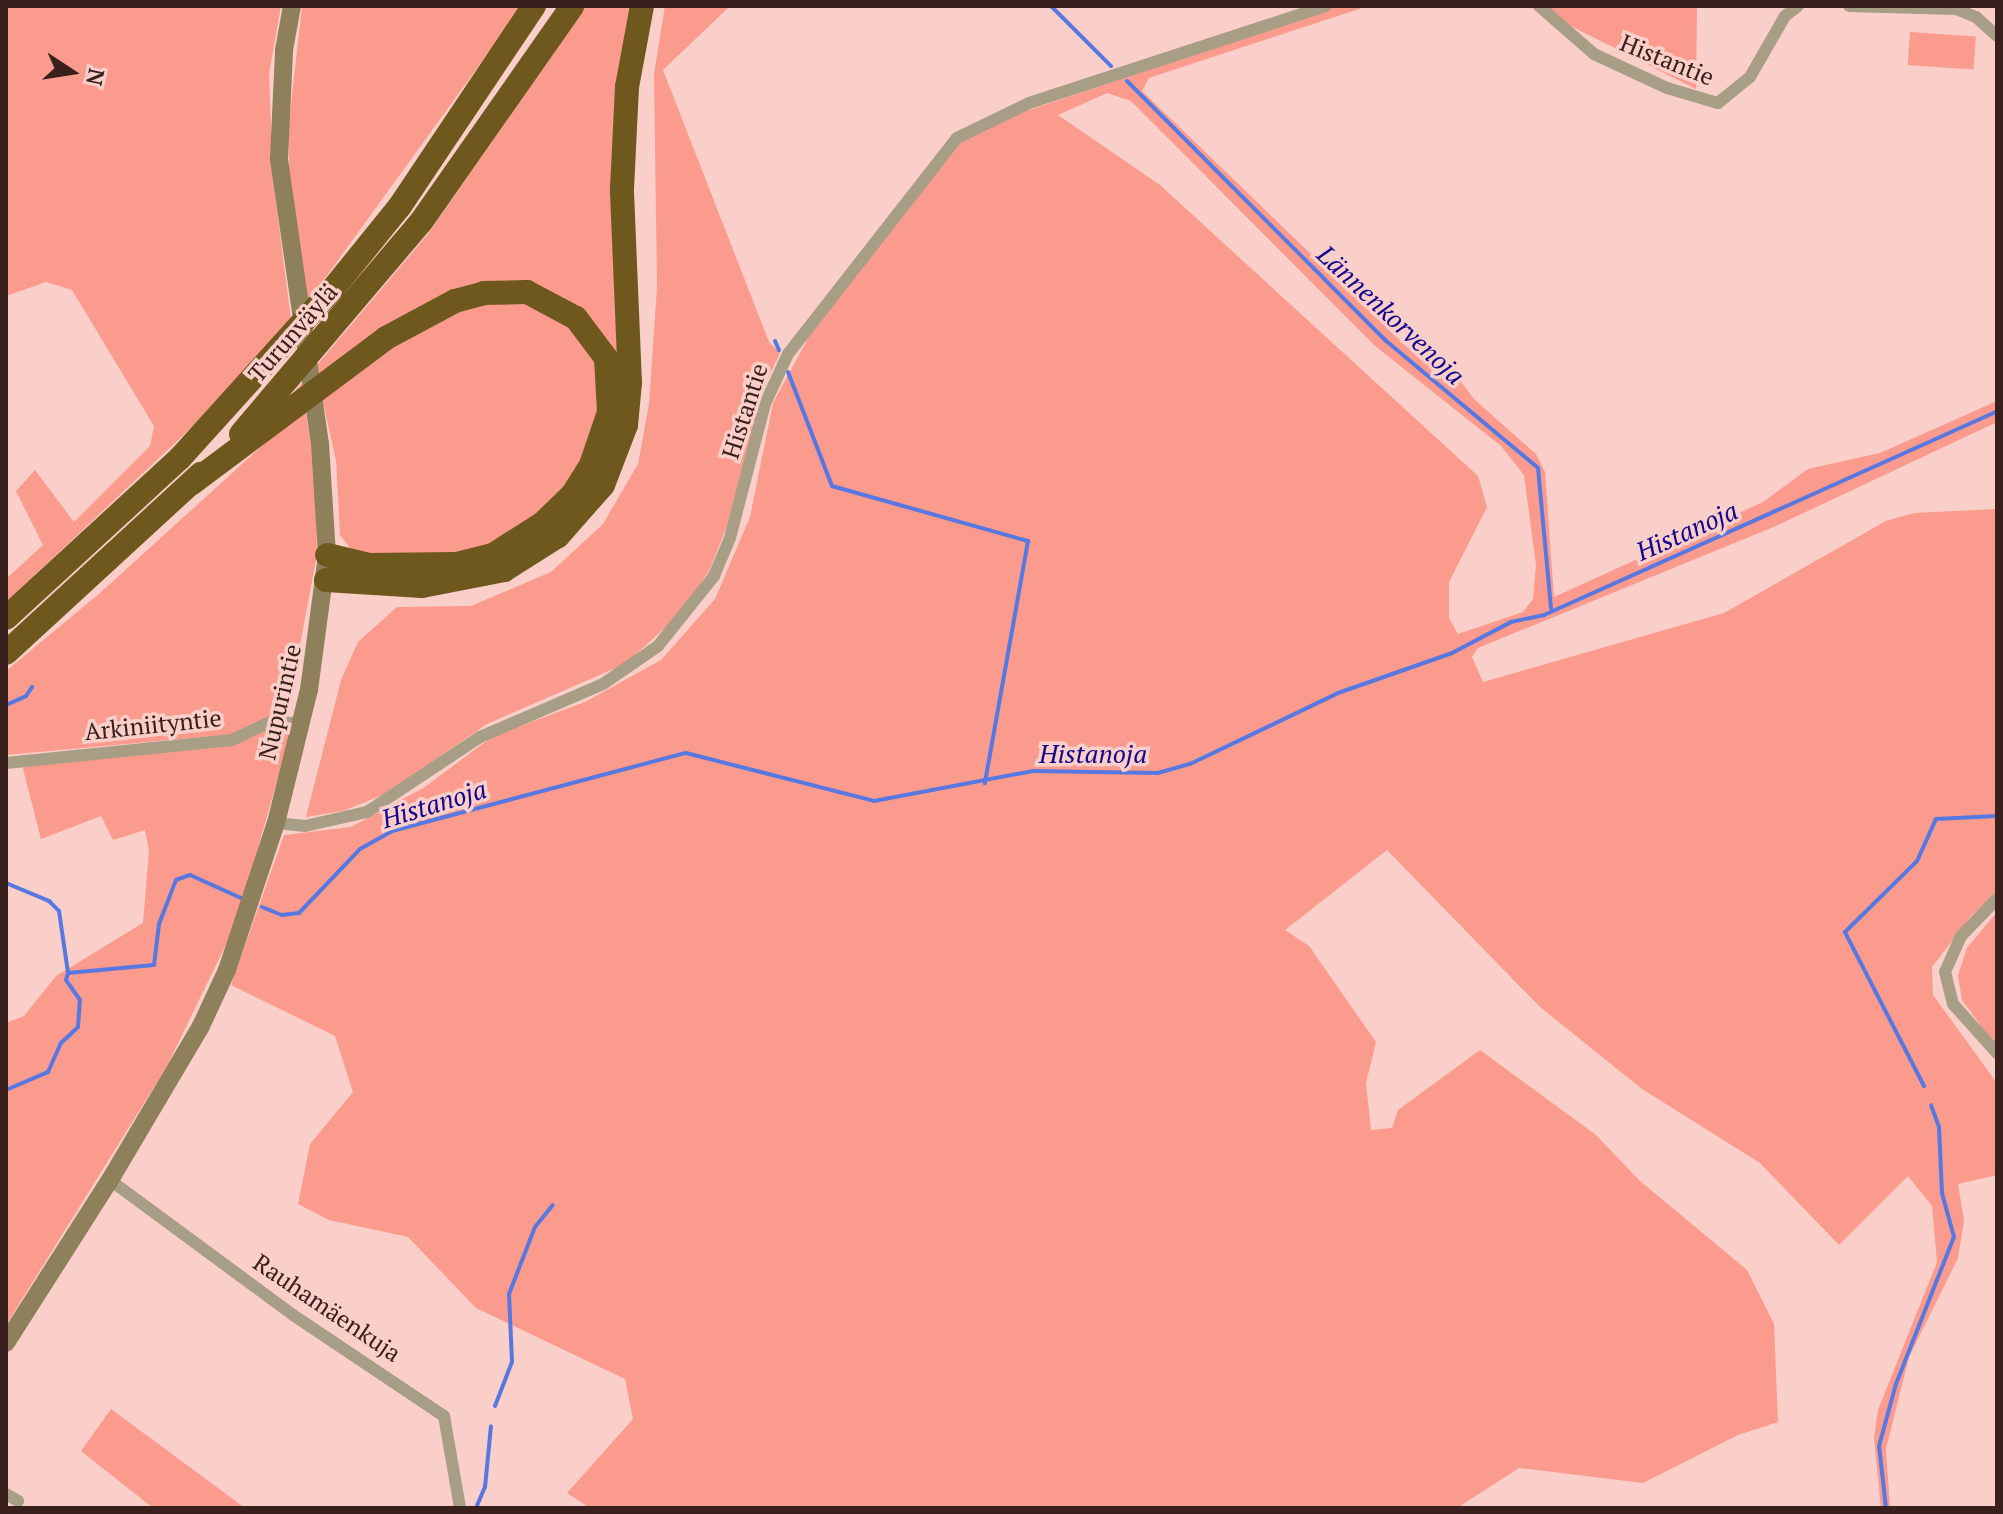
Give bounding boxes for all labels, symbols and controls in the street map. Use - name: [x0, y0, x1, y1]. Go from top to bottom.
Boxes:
- street label: Histantie: [1616, 28, 1718, 92]
- north arrow: [32, 32, 112, 112]
- text: N: [80, 66, 112, 88]
- water label: Lännenkorvenoja: [1311, 239, 1471, 391]
- street label: Turunväylä: [242, 278, 344, 388]
- street label: Histantie: [716, 360, 774, 462]
- water label: Histanoja: [1631, 495, 1743, 567]
- street label: Nupurintie: [253, 641, 307, 763]
- street label: Arkiniityntie: [83, 703, 223, 747]
- water label: Histanoja: [1039, 738, 1147, 770]
- water label: Histanoja: [378, 773, 490, 835]
- street label: Rauhamäenkuja: [248, 1248, 406, 1368]

